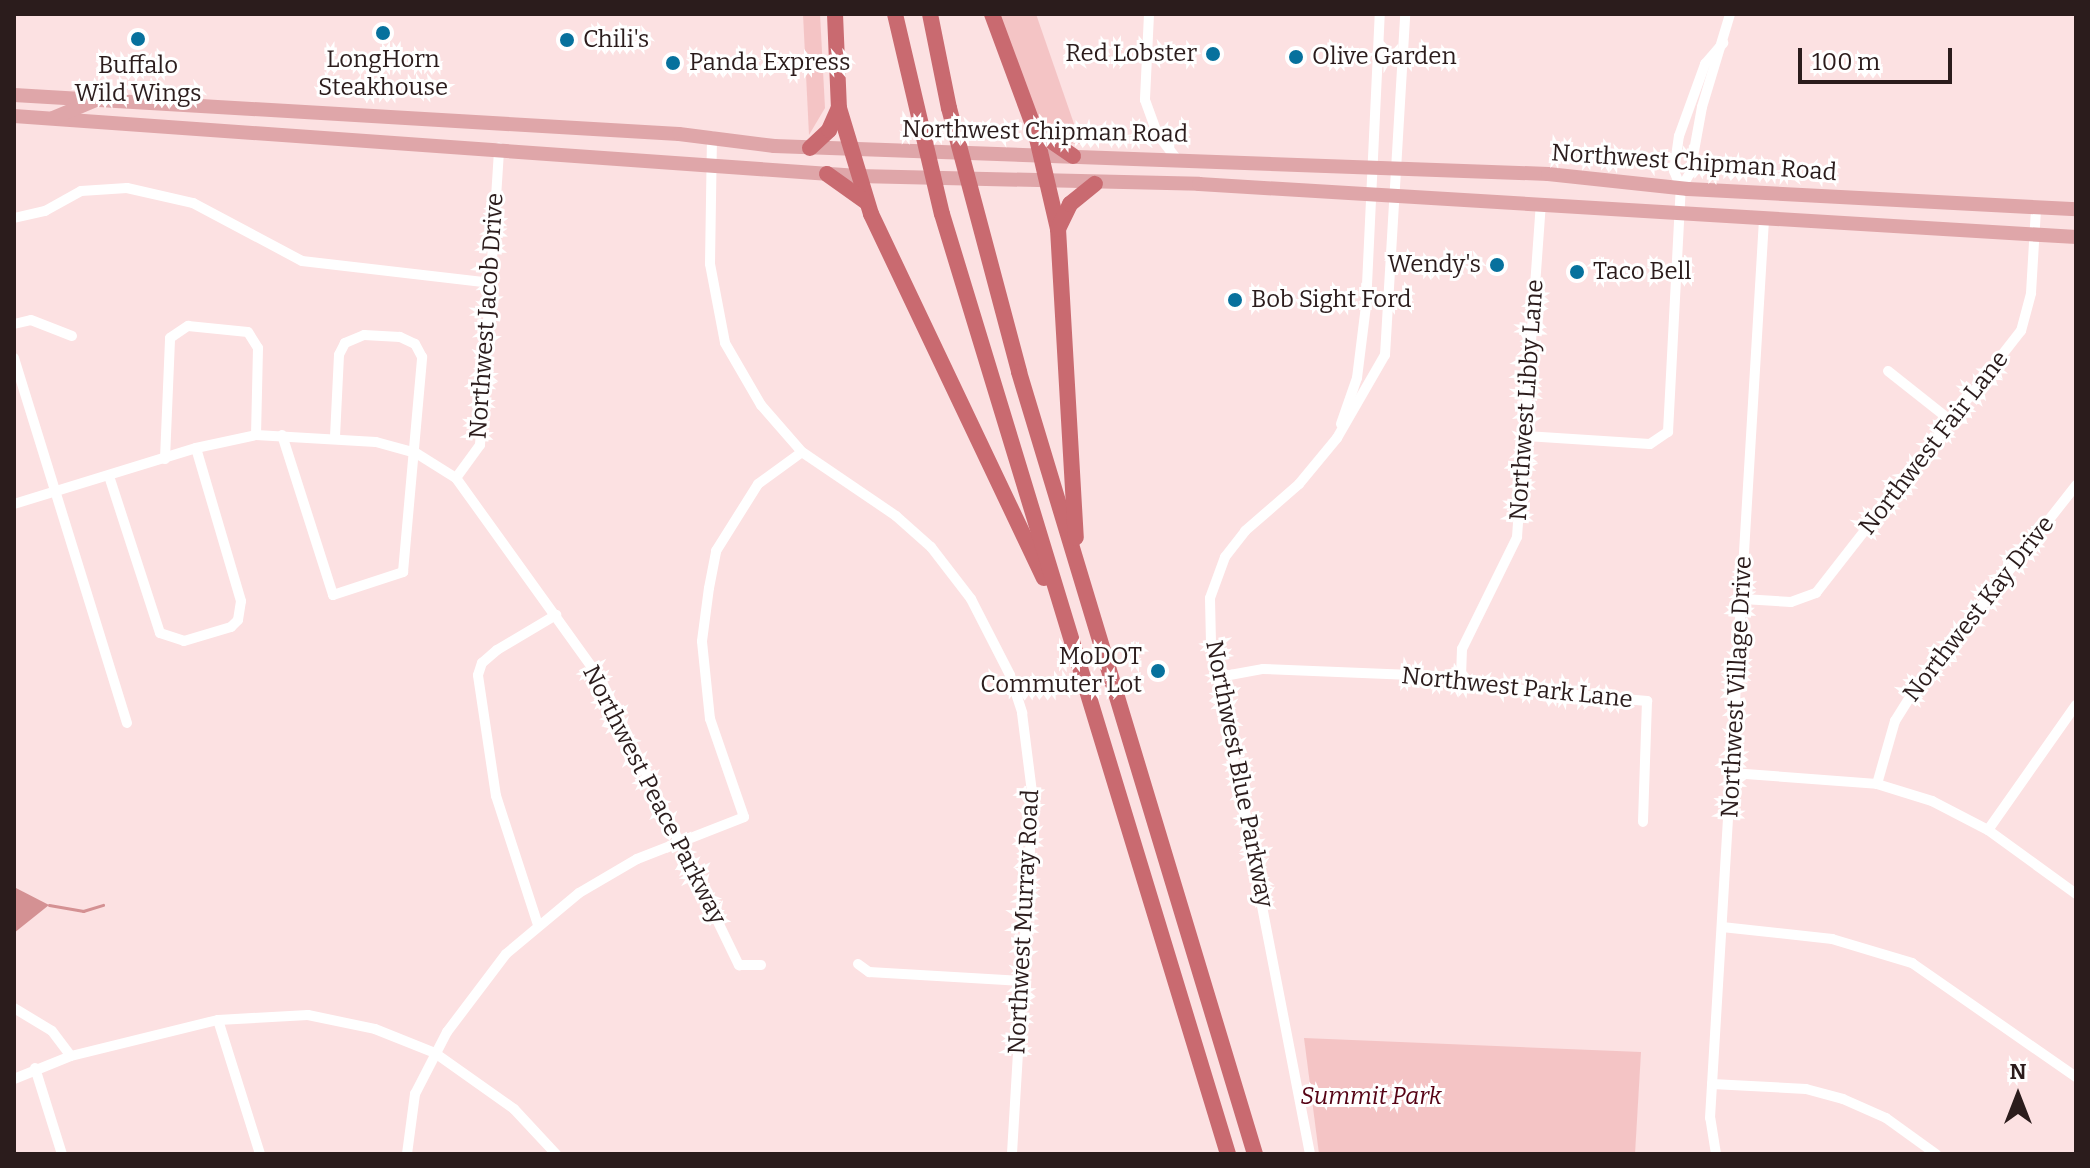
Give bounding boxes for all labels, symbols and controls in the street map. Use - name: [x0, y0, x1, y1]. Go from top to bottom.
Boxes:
- marker: LongHorn Steakhouse: [374, 24, 392, 42]
- place label: Chili's: [583, 26, 649, 54]
- marker: Buffalo Wild Wings: [129, 30, 147, 48]
- marker: Chili's: [558, 31, 576, 49]
- scale bar: [1802, 32, 1956, 82]
- place label: Red Lobster: [1065, 40, 1197, 68]
- place label: Olive Garden: [1312, 43, 1457, 71]
- marker: Red Lobster: [1204, 45, 1222, 63]
- place label: LongHorn Steakhouse: [318, 46, 448, 102]
- marker: Olive Garden: [1287, 48, 1305, 66]
- text: 100 m: [1812, 48, 1880, 76]
- place label: Panda Express: [689, 49, 850, 77]
- place label: Buffalo Wild Wings: [74, 52, 202, 108]
- marker: Panda Express: [664, 54, 682, 72]
- street label: Northwest Chipman Road: [902, 115, 1188, 149]
- street label: Northwest Chipman Road: [1550, 139, 1838, 187]
- street label: Northwest Jacob Drive: [464, 192, 510, 440]
- place label: Wendy's: [1387, 251, 1481, 279]
- marker: Wendy's: [1488, 256, 1506, 274]
- place label: Taco Bell: [1593, 258, 1691, 286]
- marker: Taco Bell: [1568, 263, 1586, 281]
- street label: Northwest Libby Lane: [1504, 278, 1550, 522]
- place label: Bob Sight Ford: [1251, 286, 1411, 314]
- marker: Bob Sight Ford: [1226, 291, 1244, 309]
- street label: Northwest Fair Lane: [1853, 345, 2015, 541]
- street label: Northwest Kay Drive: [1898, 510, 2060, 708]
- street label: Northwest Village Drive: [1716, 555, 1758, 819]
- street label: Northwest Blue Parkway: [1199, 638, 1279, 910]
- place label: MoDOT Commuter Lot: [980, 643, 1142, 699]
- street label: Northwest Peace Parkway: [576, 661, 732, 929]
- marker: MoDOT Commuter Lot: [1149, 662, 1167, 680]
- street label: Northwest Park Lane: [1400, 662, 1634, 714]
- street label: Northwest Murray Road: [1003, 789, 1045, 1055]
- north arrow: [1978, 1056, 2058, 1136]
- text: N: [2010, 1058, 2026, 1085]
- park label: Summit Park: [1300, 1083, 1442, 1111]

